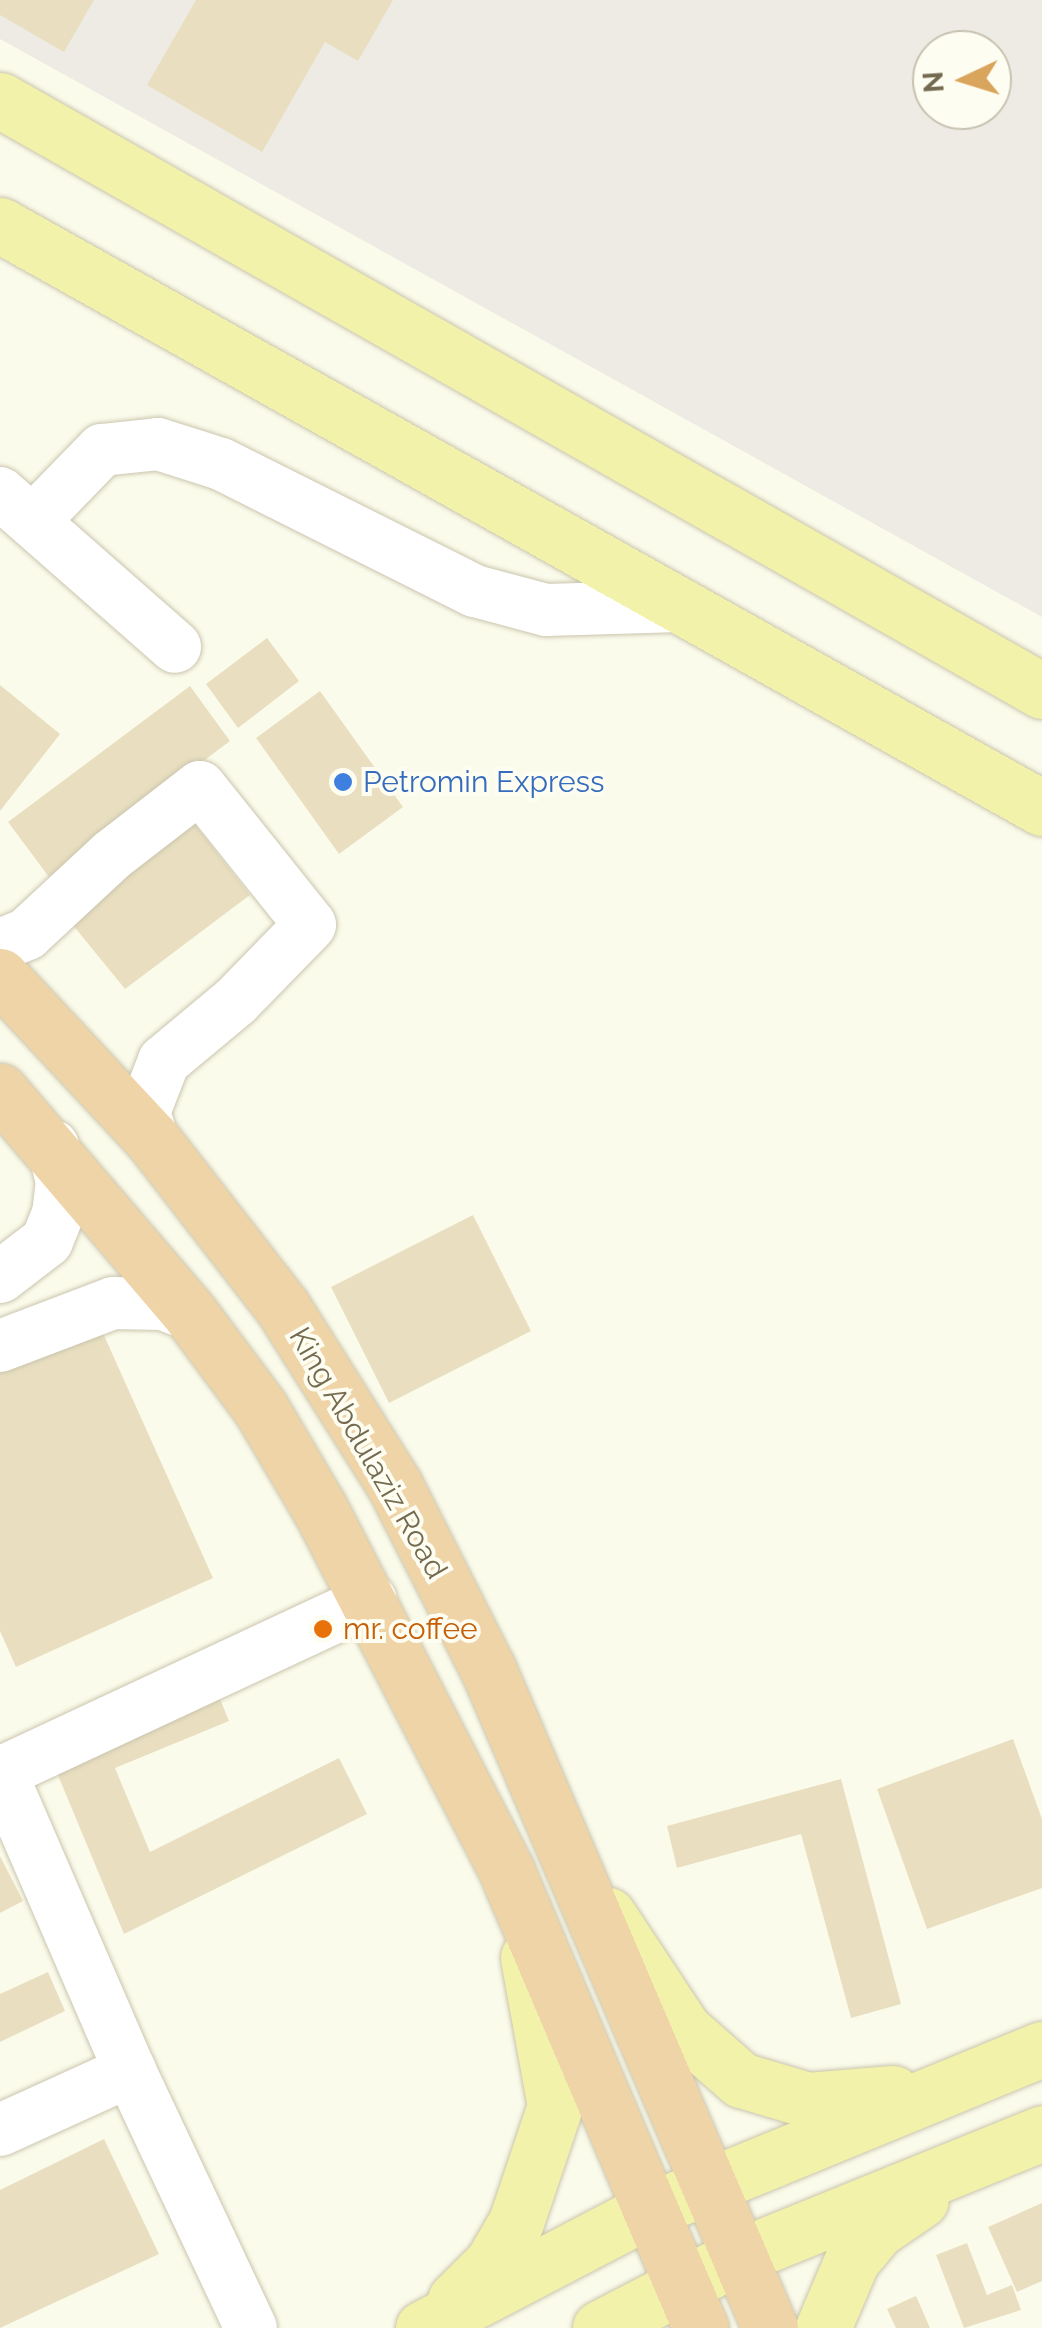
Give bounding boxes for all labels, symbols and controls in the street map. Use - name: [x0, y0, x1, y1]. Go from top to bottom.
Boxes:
- north arrow: [912, 30, 1012, 130]
- text: N: [916, 70, 951, 94]
- place label: Petromin Express: [363, 764, 605, 800]
- marker: Petromin Express: [332, 771, 354, 793]
- street label: King Abdulaziz Road: [281, 1321, 455, 1585]
- place label: mr. coffee: [343, 1611, 478, 1647]
- marker: mr. coffee: [312, 1618, 334, 1640]

